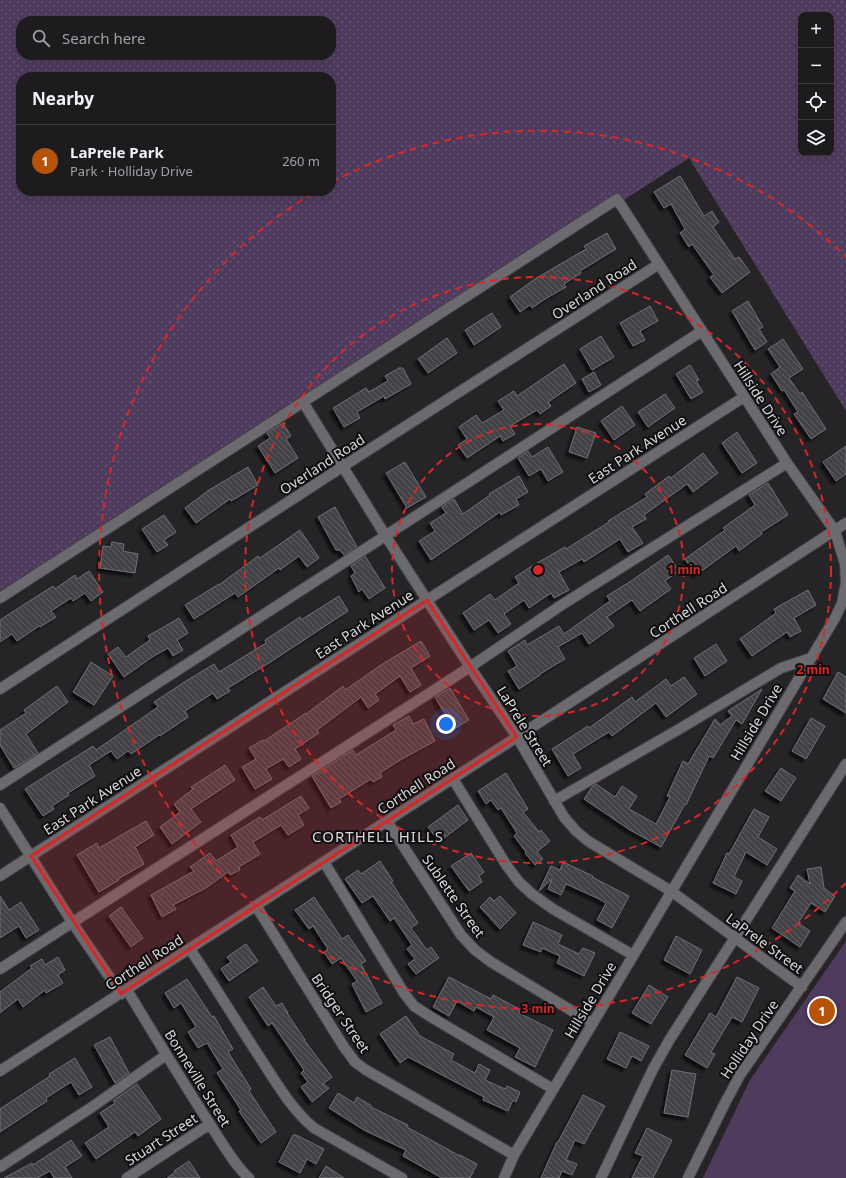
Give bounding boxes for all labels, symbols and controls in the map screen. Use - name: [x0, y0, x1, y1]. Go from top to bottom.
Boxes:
- map controls: [798, 12, 834, 156]
- button: +: [798, 12, 834, 48]
- search box: [16, 16, 336, 60]
- icon: search: [30, 27, 52, 49]
- text: Search here: [62, 28, 145, 48]
- button: −: [798, 48, 834, 84]
- button: locate: [798, 84, 834, 120]
- text: Nearby: [32, 87, 94, 110]
- button: layers: [798, 120, 834, 156]
- text: LaPrele Park: [70, 142, 164, 162]
- text: 1: [41, 152, 49, 170]
- text: 260 m: [282, 152, 320, 170]
- text: Park · Holliday Drive: [70, 162, 193, 180]
- street label: Overland Road: [548, 254, 640, 324]
- street label: Hillside Drive: [730, 357, 793, 439]
- street label: East Park Avenue: [584, 410, 690, 488]
- street label: Overland Road: [276, 429, 368, 499]
- text: 1 min: [667, 561, 701, 578]
- centre of rings: [531, 563, 545, 577]
- street label: Corthell Road: [645, 578, 731, 642]
- street label: East Park Avenue: [311, 585, 417, 663]
- text: 2 min: [796, 661, 830, 678]
- street label: Hillside Drive: [726, 680, 786, 764]
- street label: LaPrele Street: [493, 682, 557, 770]
- your location: [436, 714, 456, 734]
- street label: Corthell Road: [373, 754, 459, 818]
- street label: East Park Avenue: [39, 761, 145, 839]
- district label: CORTHELL HILLS: [312, 826, 444, 846]
- street label: Sublette Street: [418, 851, 490, 941]
- street label: LaPrele Street: [722, 908, 808, 978]
- street label: Corthell Road: [101, 930, 187, 994]
- street label: Hillside Drive: [560, 958, 620, 1042]
- street label: Bridger Street: [307, 970, 375, 1056]
- street label: Holliday Drive: [716, 996, 783, 1082]
- pin: 1: [809, 996, 835, 1026]
- text: 3 min: [521, 1000, 555, 1017]
- street label: Bonneville Street: [161, 1026, 235, 1130]
- street label: Stuart Street: [121, 1108, 201, 1170]

